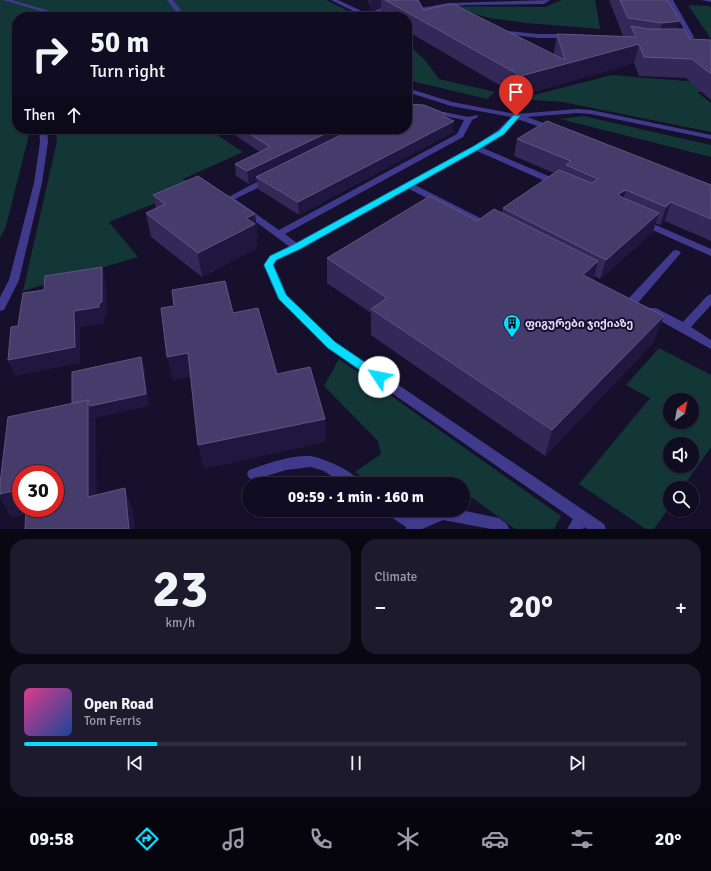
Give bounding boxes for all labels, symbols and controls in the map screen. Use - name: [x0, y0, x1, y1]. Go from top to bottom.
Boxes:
- text: 50 m: [90, 26, 149, 60]
- icon: right: [24, 28, 76, 80]
- text: Turn right: [90, 60, 165, 82]
- pin: [499, 75, 533, 116]
- icon: arrive: [505, 81, 527, 103]
- icon: ahead: [63, 104, 85, 126]
- text: Then: [24, 106, 55, 124]
- building icon: ფიგურები ჯიქიაზე: [502, 313, 522, 338]
- place label: ფიგურები ჯიქიაზე: [525, 317, 633, 330]
- position arrow: [358, 356, 400, 398]
- north arrow: [663, 393, 699, 429]
- map controls: [663, 393, 699, 517]
- button: sound: [663, 437, 699, 473]
- speed limit sign: 30: [12, 465, 64, 517]
- button: search: [663, 481, 699, 517]
- text: 09:59 · 1 min · 160 m: [288, 488, 424, 506]
- text: 23: [152, 557, 208, 621]
- text: Climate: [375, 569, 417, 585]
- text: 20°: [509, 589, 553, 626]
- text: −: [375, 594, 386, 621]
- text: +: [675, 594, 687, 621]
- text: km/h: [166, 615, 195, 631]
- text: Open Road: [84, 695, 154, 713]
- text: Tom Ferris: [84, 713, 141, 729]
- icon: previous: [124, 752, 146, 774]
- icon: pause: [345, 752, 367, 774]
- icon: next: [566, 752, 588, 774]
- icon: directions: [133, 825, 161, 853]
- icon: music: [220, 825, 248, 853]
- icon: phone: [307, 825, 335, 853]
- icon: climate: [394, 825, 422, 853]
- icon: car: [481, 825, 509, 853]
- icon: filters: [568, 825, 596, 853]
- text: 09:58: [30, 828, 74, 850]
- text: 20°: [655, 828, 681, 850]

